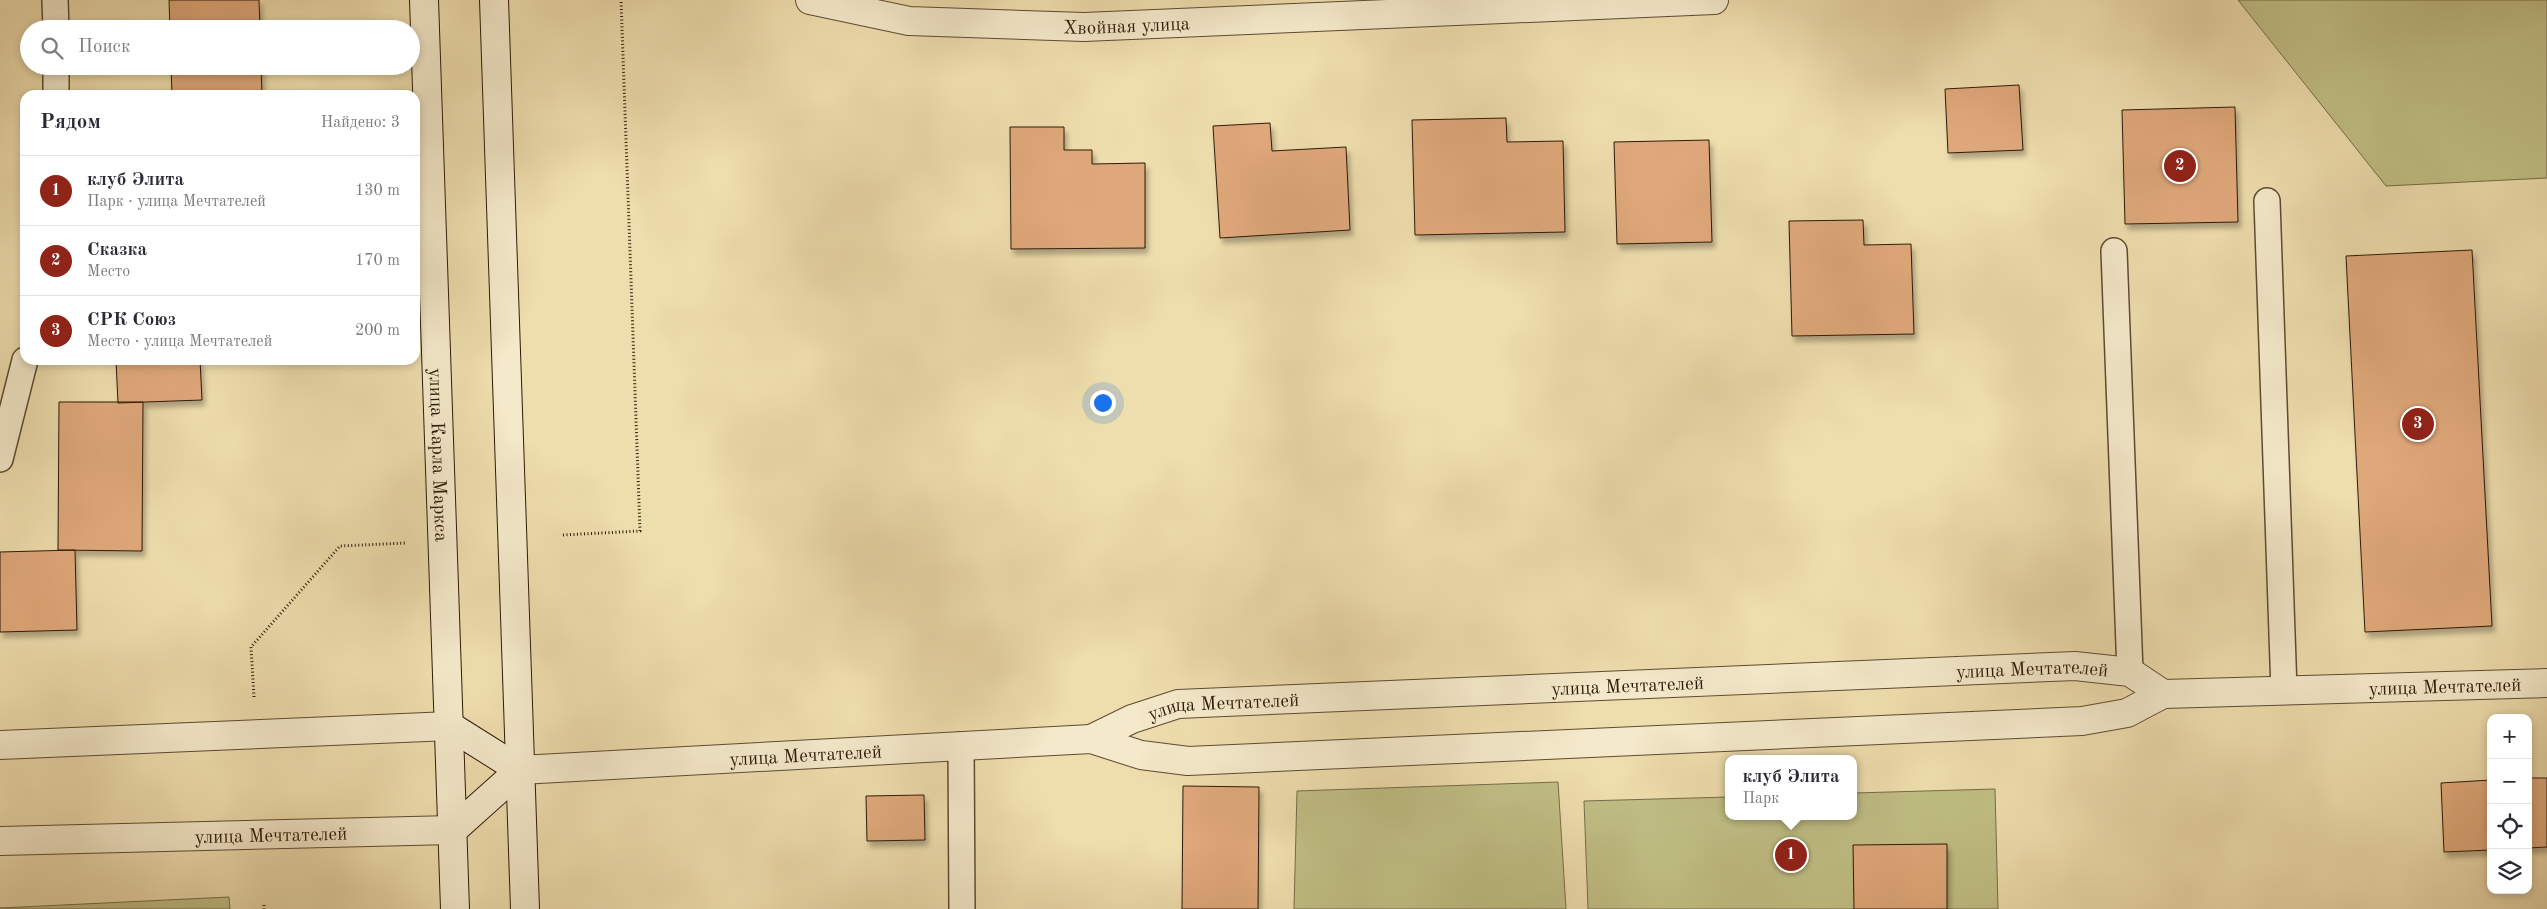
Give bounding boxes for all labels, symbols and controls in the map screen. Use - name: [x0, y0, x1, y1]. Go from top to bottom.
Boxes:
- street label: Хвойная улица: [1063, 15, 1191, 39]
- search box: [20, 20, 420, 75]
- icon: search: [38, 34, 66, 62]
- text: Поиск: [78, 38, 130, 57]
- text: Рядом: [40, 112, 101, 133]
- text: Найдено: 3: [321, 115, 400, 131]
- pin: 2: [2164, 147, 2196, 185]
- text: клуб Элита: [87, 171, 184, 190]
- text: 1: [51, 183, 61, 199]
- text: 130 m: [355, 183, 400, 199]
- text: Парк · улица Мечтателей: [87, 194, 266, 210]
- text: Сказка: [87, 241, 147, 260]
- text: 2: [51, 253, 61, 269]
- text: 170 m: [355, 253, 400, 269]
- text: Место: [87, 264, 130, 280]
- text: СРК Союз: [87, 311, 176, 330]
- text: 3: [51, 323, 61, 339]
- text: 200 m: [355, 323, 400, 339]
- text: Место · улица Мечтателей: [87, 334, 272, 350]
- street label: улица Карла Маркса: [425, 368, 449, 543]
- your location: [1090, 390, 1116, 416]
- pin: 3: [2402, 405, 2434, 443]
- street label: улица Мечтателей: [1956, 659, 2109, 683]
- street label: улица Мечтателей: [1551, 675, 1704, 700]
- street label: улица Мечтателей: [2368, 677, 2522, 700]
- street label: улица Мечтателей: [1146, 692, 1300, 725]
- map controls: [2487, 714, 2532, 894]
- button: +: [2487, 714, 2532, 759]
- street label: улица Мечтателей: [729, 743, 883, 771]
- popup: [1725, 755, 1857, 820]
- button: −: [2487, 759, 2532, 804]
- text: клуб Элита: [1742, 768, 1840, 787]
- text: Парк: [1742, 791, 1779, 807]
- button: locate: [2487, 804, 2532, 849]
- street label: улица Мечтателей: [194, 826, 348, 848]
- pin: 1: [1775, 836, 1807, 874]
- button: layers: [2487, 849, 2532, 894]

